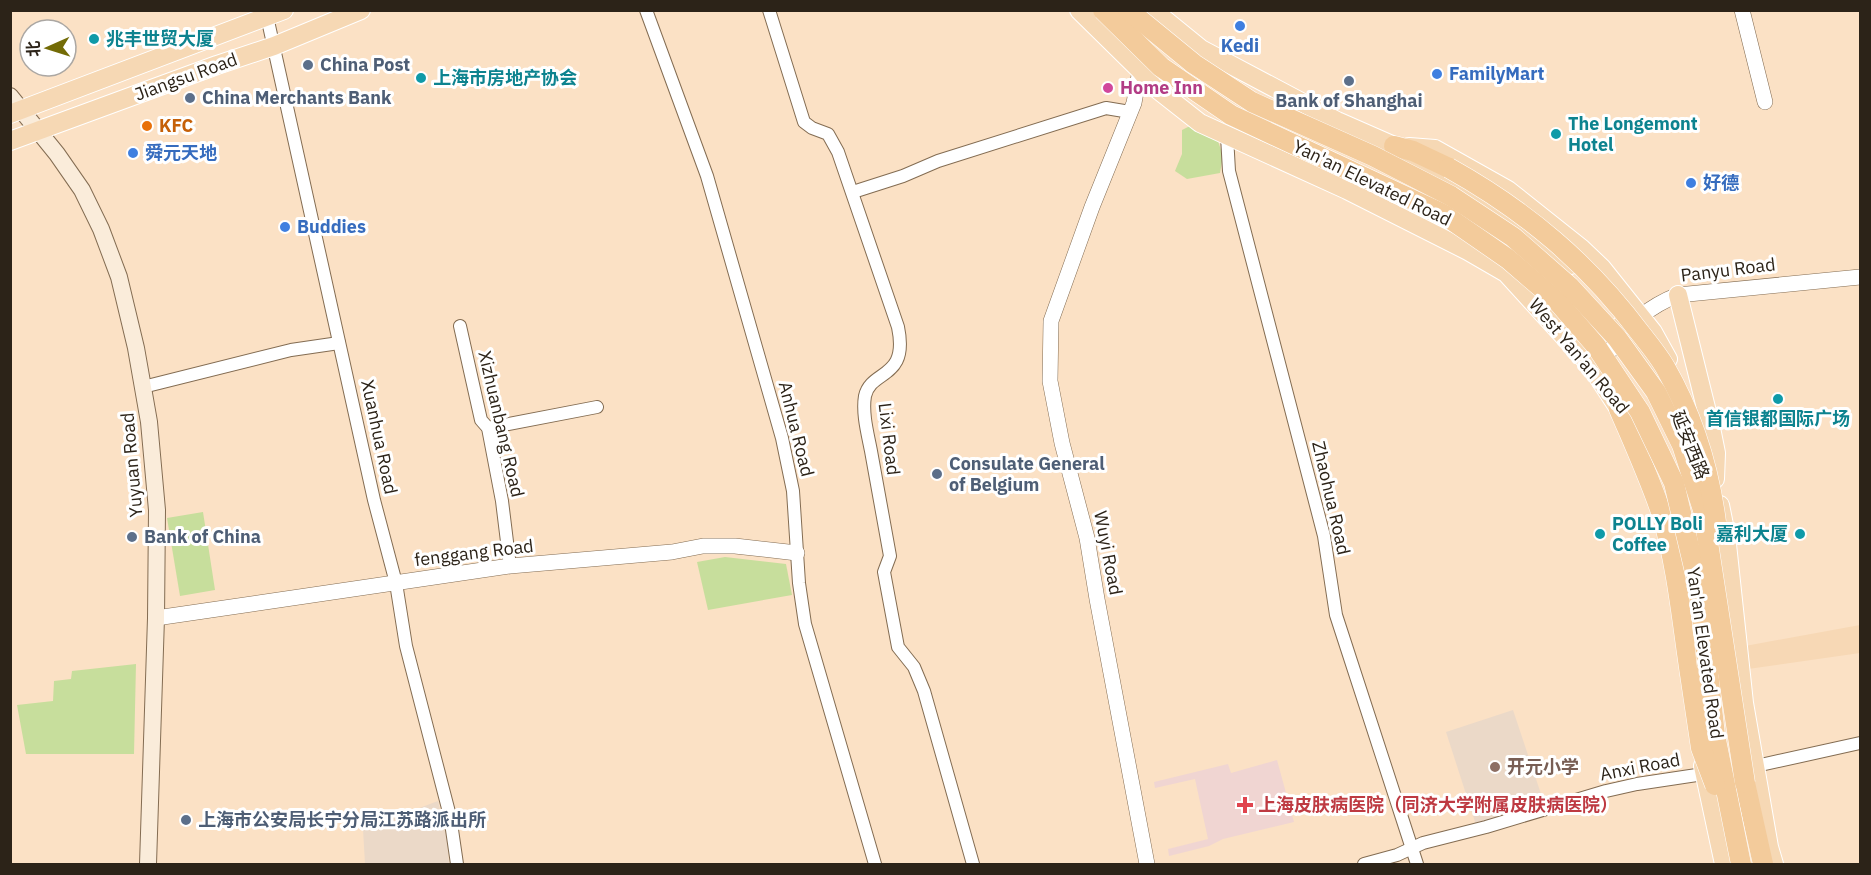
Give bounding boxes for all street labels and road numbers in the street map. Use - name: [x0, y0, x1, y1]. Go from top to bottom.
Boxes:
- street label: Jiangsu Road: [131, 47, 240, 106]
- street label: Yan'an Elevated Road: [1289, 134, 1455, 231]
- street label: Panyu Road: [1679, 252, 1777, 287]
- street label: West Yan'an Road: [1524, 293, 1634, 418]
- street label: Xizhuanbang Road: [473, 348, 530, 499]
- street label: Xuanhua Road: [356, 377, 403, 496]
- street label: Anhua Road: [774, 379, 819, 479]
- street label: Lixi Road: [874, 401, 905, 476]
- street label: 延安西路: [1666, 407, 1715, 482]
- street label: Yuyuan Road: [115, 412, 148, 518]
- street label: Zhaohua Road: [1307, 439, 1356, 557]
- street label: Wuyi Road: [1089, 509, 1128, 597]
- street label: fenggang Road: [413, 534, 535, 571]
- street label: Yan'an Elevated Road: [1682, 565, 1729, 740]
- street label: Anxi Road: [1598, 747, 1682, 786]

